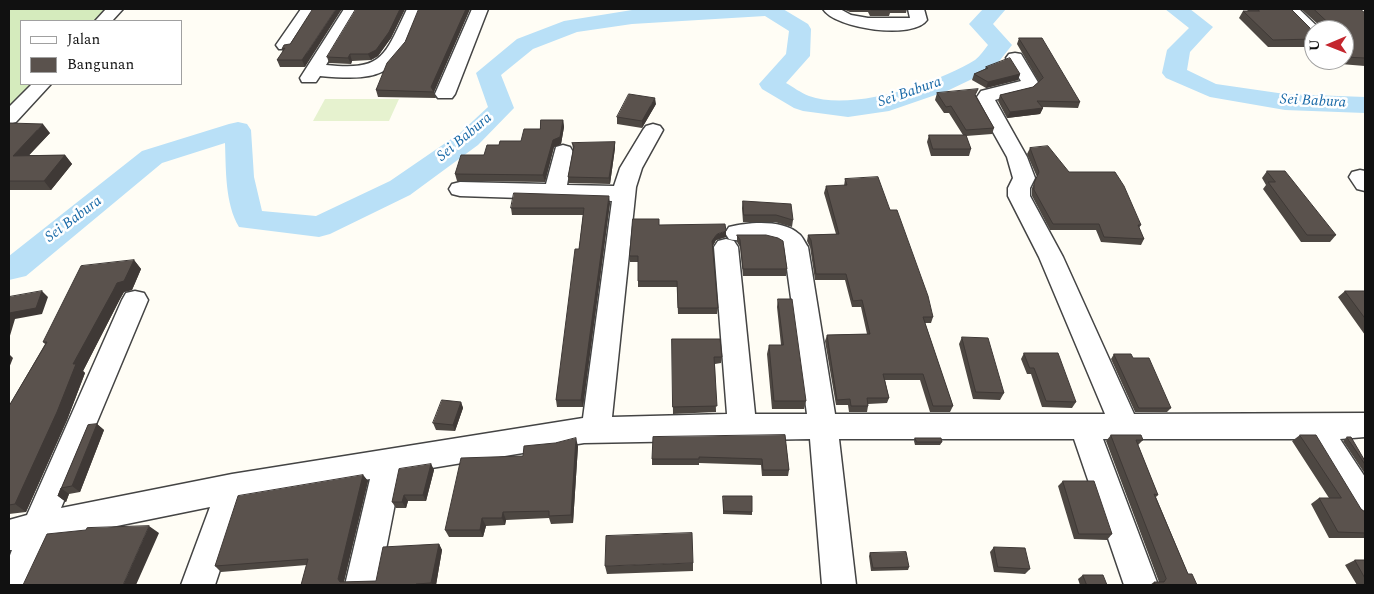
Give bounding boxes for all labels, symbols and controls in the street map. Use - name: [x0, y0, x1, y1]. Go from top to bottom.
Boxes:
- legend: [20, 20, 182, 85]
- north arrow: [1304, 20, 1354, 70]
- text: Jalan: [67, 28, 100, 51]
- text: U: [1304, 39, 1325, 51]
- text: Bangunan: [67, 53, 134, 76]
- water label: Sei Babura: [876, 74, 944, 112]
- water label: Sei Babura: [1279, 91, 1347, 113]
- water label: Sei Babura: [434, 110, 496, 166]
- water label: Sei Babura: [42, 193, 106, 247]

